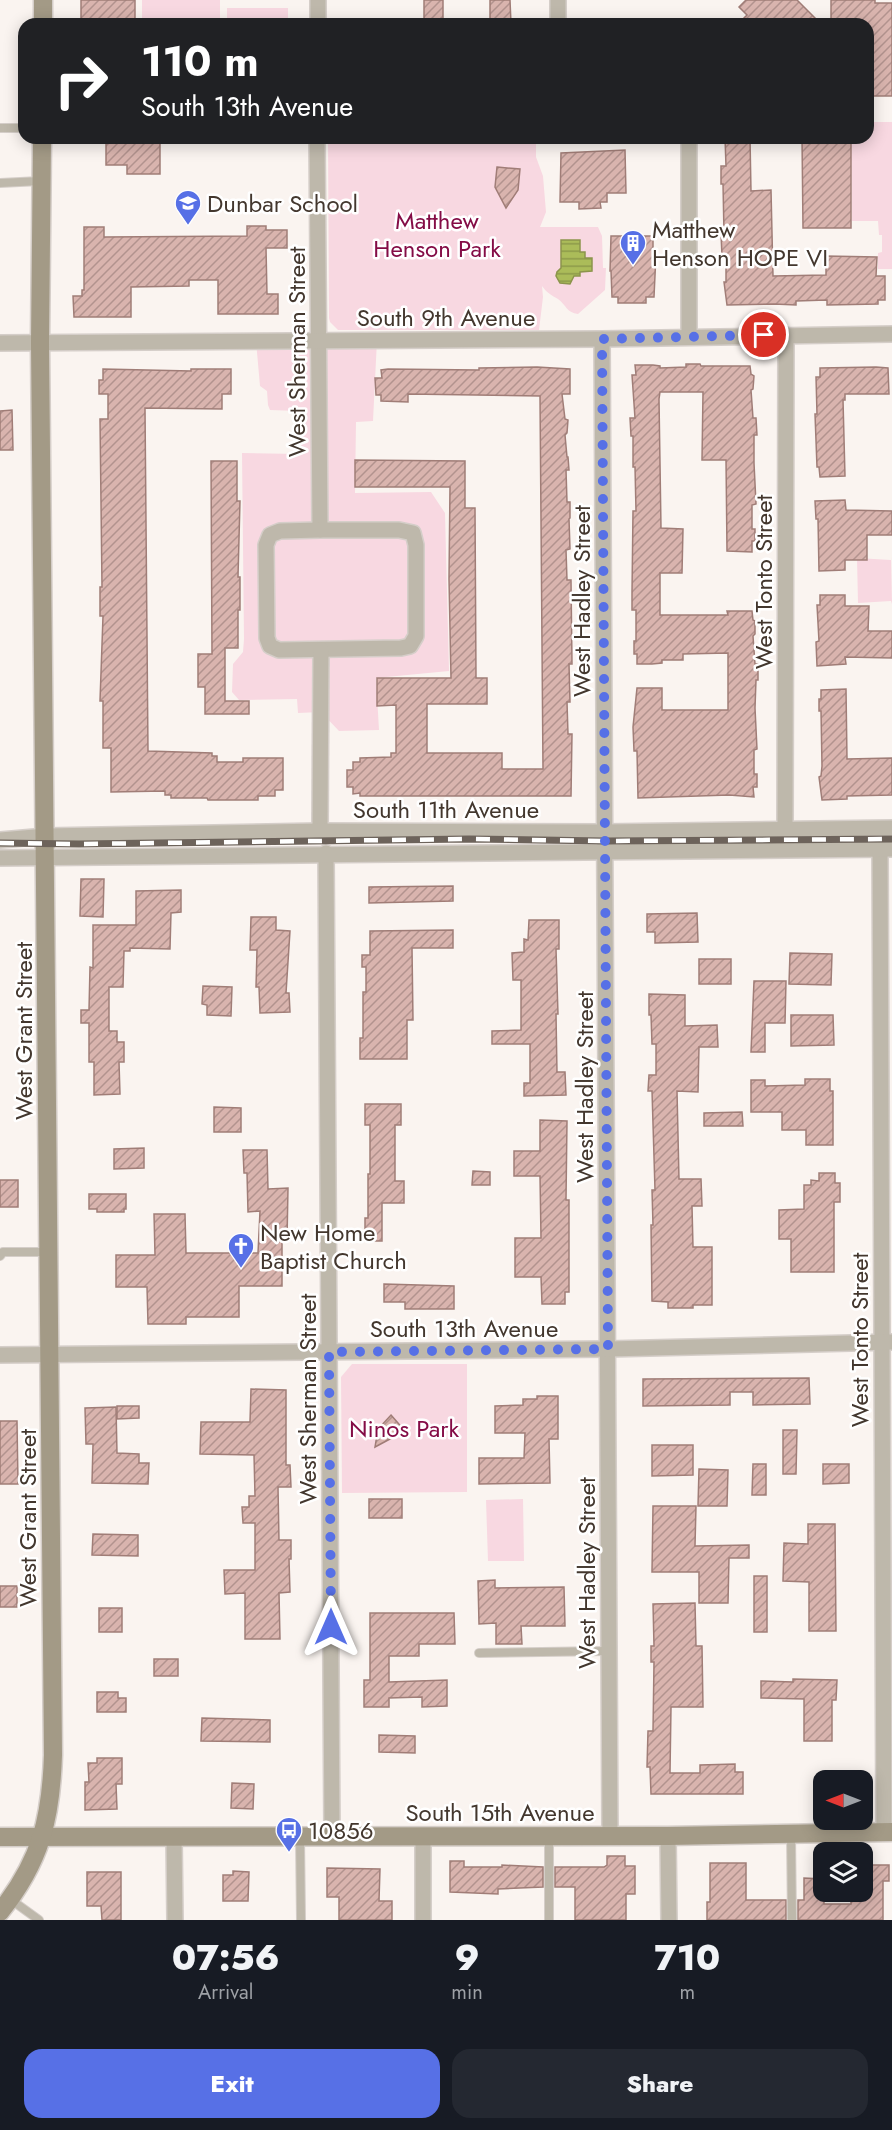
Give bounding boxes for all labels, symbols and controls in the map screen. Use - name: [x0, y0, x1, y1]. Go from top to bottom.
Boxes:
- text: 110 m: [141, 31, 259, 92]
- icon: right: [42, 42, 120, 120]
- text: South 13th Avenue: [141, 87, 353, 126]
- place label: Dunbar School: [207, 186, 358, 221]
- school or university icon: Dunbar School: [173, 188, 203, 226]
- park label: Matthew Henson Park: [373, 203, 501, 266]
- place label: Matthew Henson HOPE VI: [652, 212, 828, 275]
- building icon: Matthew Henson HOPE VI: [618, 228, 648, 266]
- street label: West Sherman Street: [279, 247, 314, 457]
- street label: South 9th Avenue: [357, 300, 535, 335]
- pin: [738, 309, 789, 360]
- icon: arrive: [747, 318, 780, 351]
- street label: West Tonto Street: [746, 494, 781, 669]
- street label: West Hadley Street: [564, 505, 599, 697]
- street label: South 11th Avenue: [353, 792, 539, 827]
- street label: West Grant Street: [6, 942, 41, 1120]
- street label: West Hadley Street: [567, 991, 602, 1183]
- place label: New Home Baptist Church: [260, 1215, 407, 1278]
- church icon: New Home Baptist Church: [226, 1231, 256, 1269]
- street label: West Tonto Street: [842, 1252, 877, 1427]
- street label: West Sherman Street: [290, 1294, 325, 1504]
- street label: South 13th Avenue: [370, 1311, 558, 1346]
- park label: Ninos Park: [349, 1411, 460, 1446]
- street label: West Grant Street: [10, 1429, 45, 1607]
- street label: West Hadley Street: [569, 1477, 604, 1669]
- position arrow: [299, 1595, 363, 1659]
- north arrow: [813, 1770, 873, 1830]
- map controls: [813, 1770, 873, 1902]
- street label: South 15th Avenue: [405, 1795, 595, 1830]
- place label: 10856: [308, 1813, 374, 1848]
- bus stop icon: 10856: [274, 1815, 304, 1853]
- button: layers: [813, 1842, 873, 1902]
- text: 07:56: [172, 1931, 280, 1983]
- text: 9: [454, 1931, 480, 1983]
- text: 710: [654, 1931, 720, 1983]
- text: Arrival: [198, 1978, 253, 2007]
- text: min: [451, 1978, 483, 2007]
- text: m: [680, 1978, 695, 2007]
- button: Exit: [24, 2049, 440, 2118]
- button: Share: [452, 2049, 868, 2118]

